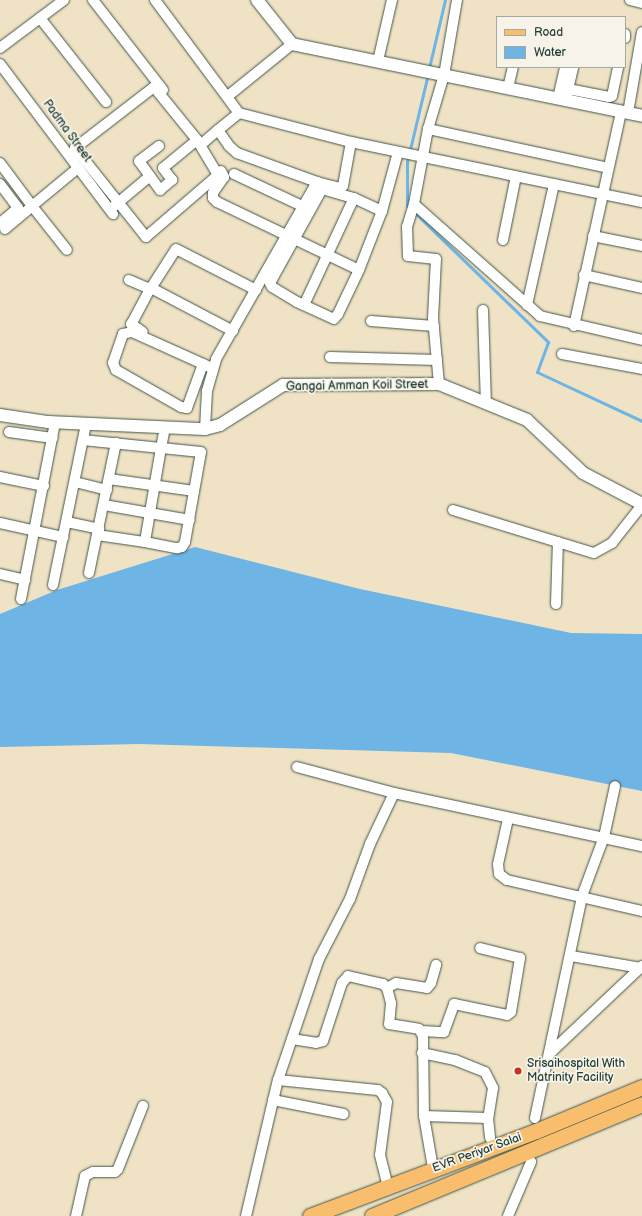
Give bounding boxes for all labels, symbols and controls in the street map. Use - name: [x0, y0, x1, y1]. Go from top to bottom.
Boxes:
- legend: [496, 16, 626, 68]
- text: Road: [534, 25, 563, 40]
- text: Water: [534, 45, 566, 60]
- street label: Padma Street: [40, 97, 94, 165]
- street label: Gangai Amman Koil Street: [286, 378, 428, 394]
- place label: Srisaihospital With Matrinity Facility: [527, 1057, 626, 1085]
- marker: Srisaihospital With Matrinity Facility: [512, 1065, 524, 1077]
- street label: EVR Periyar Salai: [430, 1130, 524, 1176]

